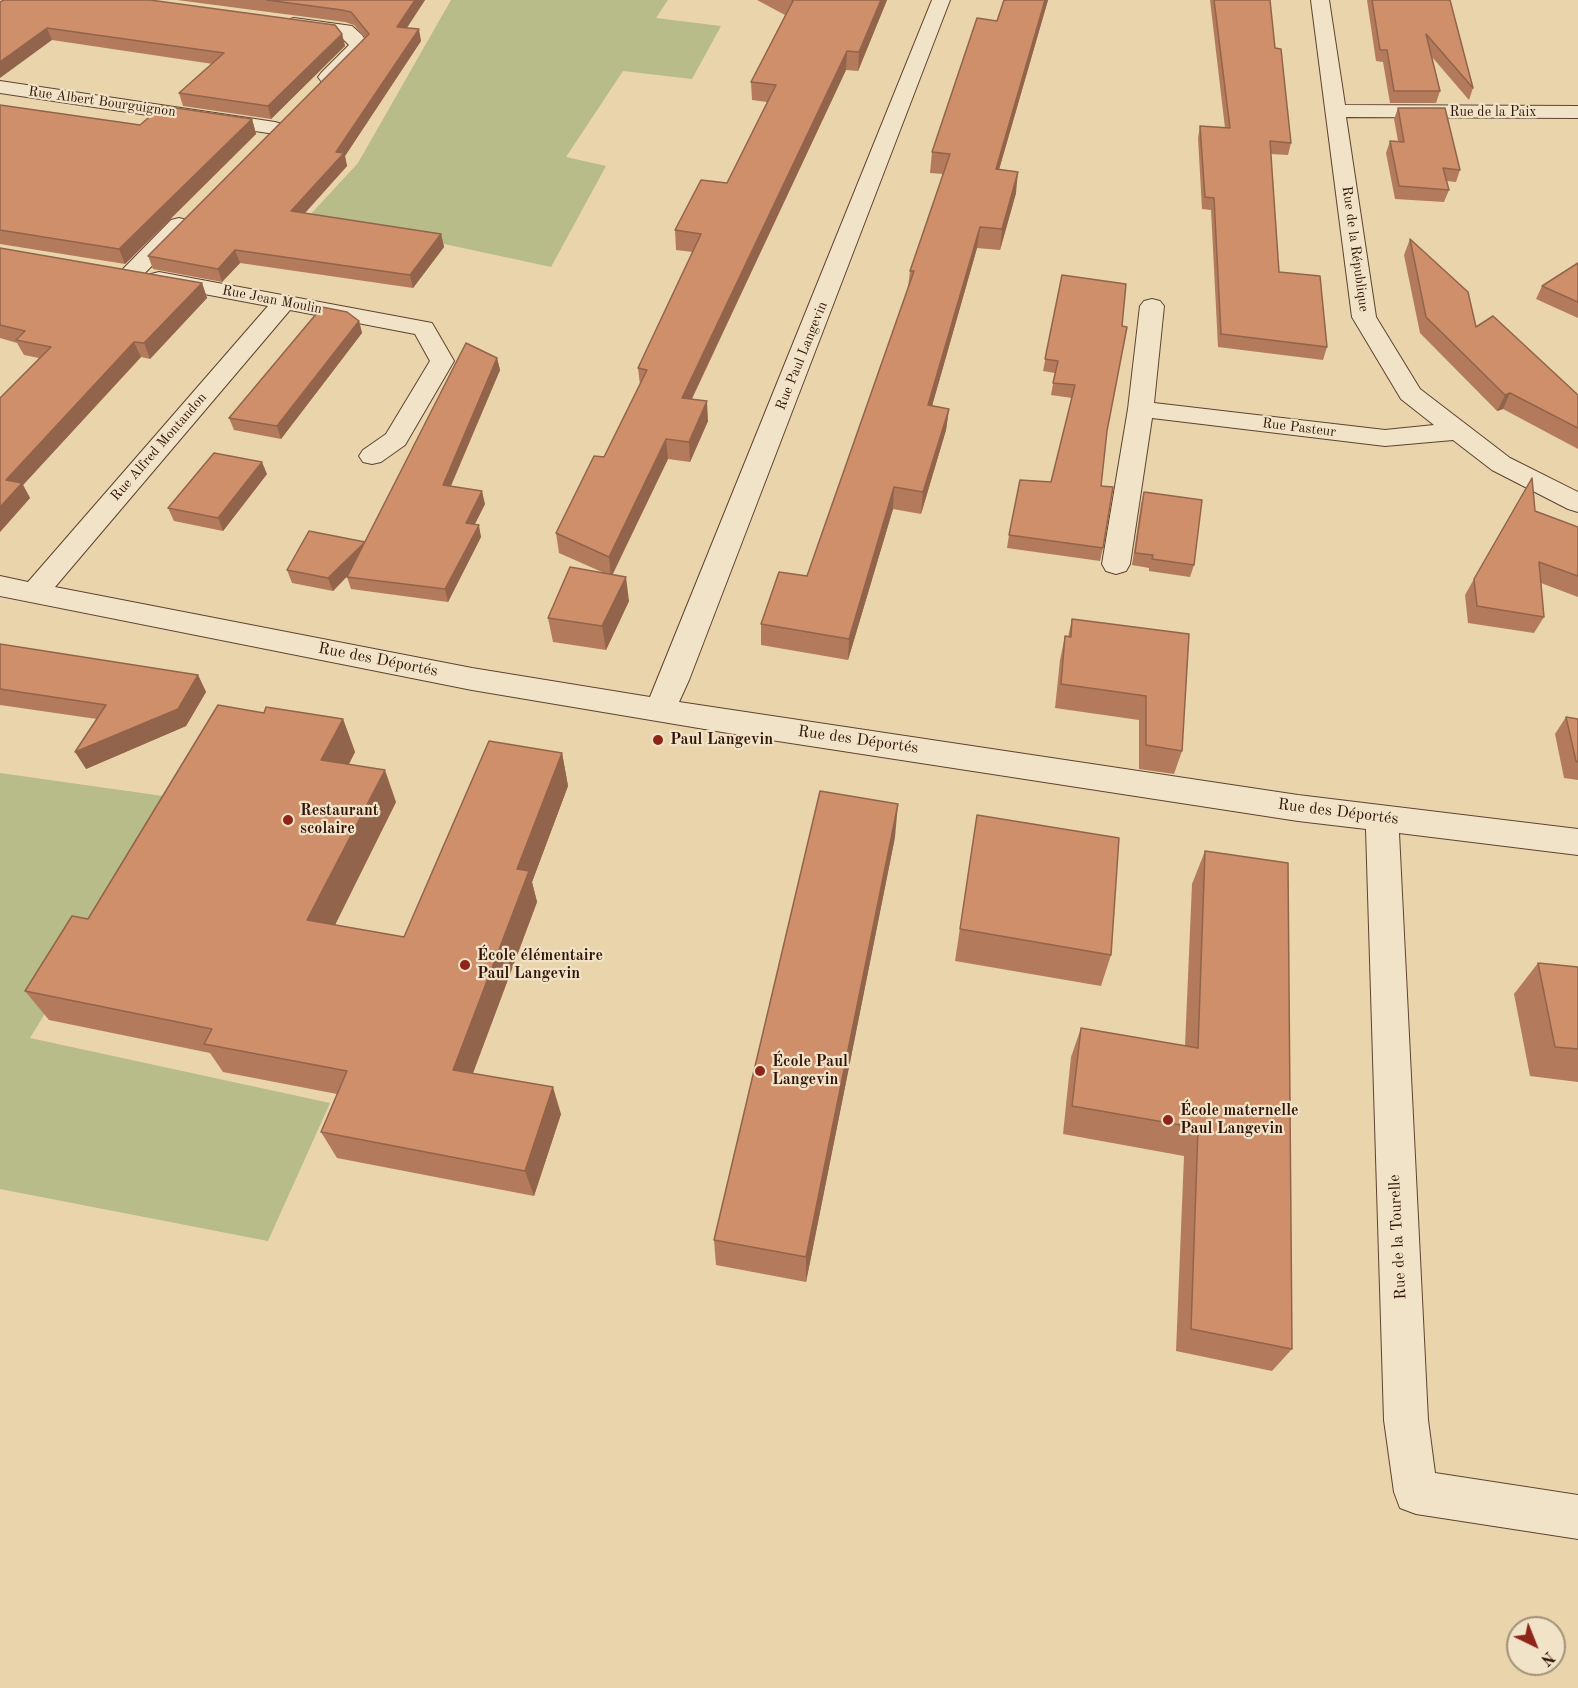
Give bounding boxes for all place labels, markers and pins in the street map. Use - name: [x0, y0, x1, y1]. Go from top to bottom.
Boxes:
- place label: Paul Langevin: [670, 730, 773, 750]
- marker: Paul Langevin: [651, 733, 665, 747]
- place label: Restaurant scolaire: [300, 801, 379, 839]
- marker: Restaurant scolaire: [281, 813, 295, 827]
- place label: École élémentaire Paul Langevin: [477, 946, 603, 984]
- marker: École élémentaire Paul Langevin: [458, 958, 472, 972]
- place label: École Paul Langevin: [772, 1052, 848, 1090]
- marker: École Paul Langevin: [753, 1064, 767, 1078]
- place label: École maternelle Paul Langevin: [1180, 1101, 1299, 1139]
- marker: École maternelle Paul Langevin: [1161, 1113, 1175, 1127]

